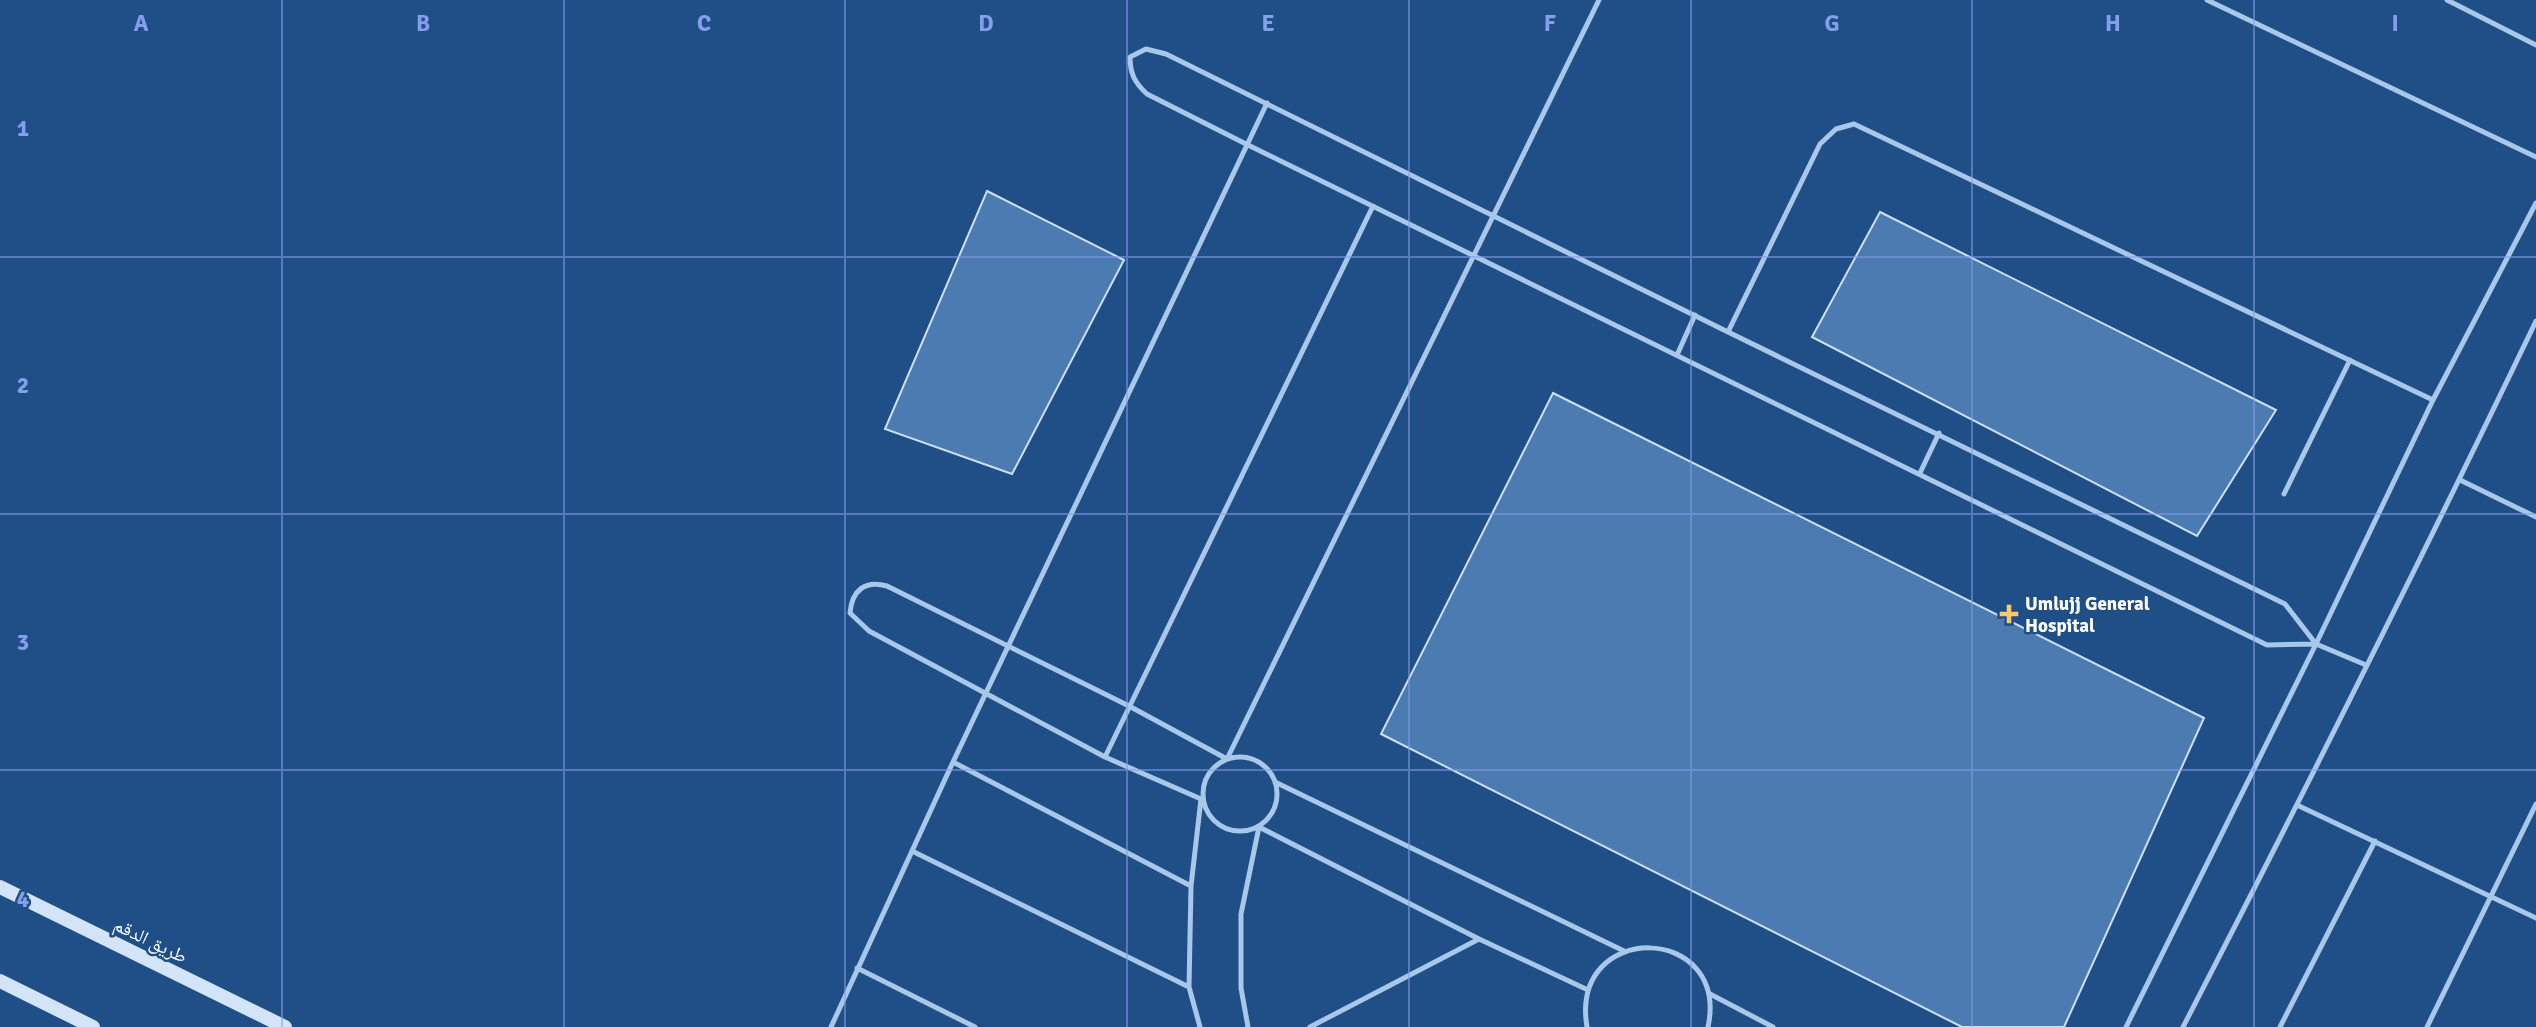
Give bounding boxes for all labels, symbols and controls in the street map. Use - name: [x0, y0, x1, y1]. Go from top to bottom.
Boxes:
- text: A: [134, 9, 149, 38]
- text: B: [416, 9, 430, 38]
- text: C: [697, 9, 711, 38]
- text: D: [978, 9, 994, 38]
- text: E: [1261, 9, 1275, 38]
- text: F: [1544, 9, 1556, 38]
- text: G: [1824, 9, 1840, 38]
- text: H: [2105, 9, 2121, 38]
- text: I: [2391, 9, 2399, 38]
- text: 1: [17, 114, 29, 143]
- text: 2: [17, 371, 29, 400]
- place label: Umlujj General Hospital: [2025, 592, 2150, 638]
- marker: Umlujj General Hospital: [1999, 604, 2019, 624]
- text: 3: [17, 628, 29, 657]
- text: 4: [17, 885, 29, 914]
- street label: طريق الدقم: [110, 913, 191, 969]

